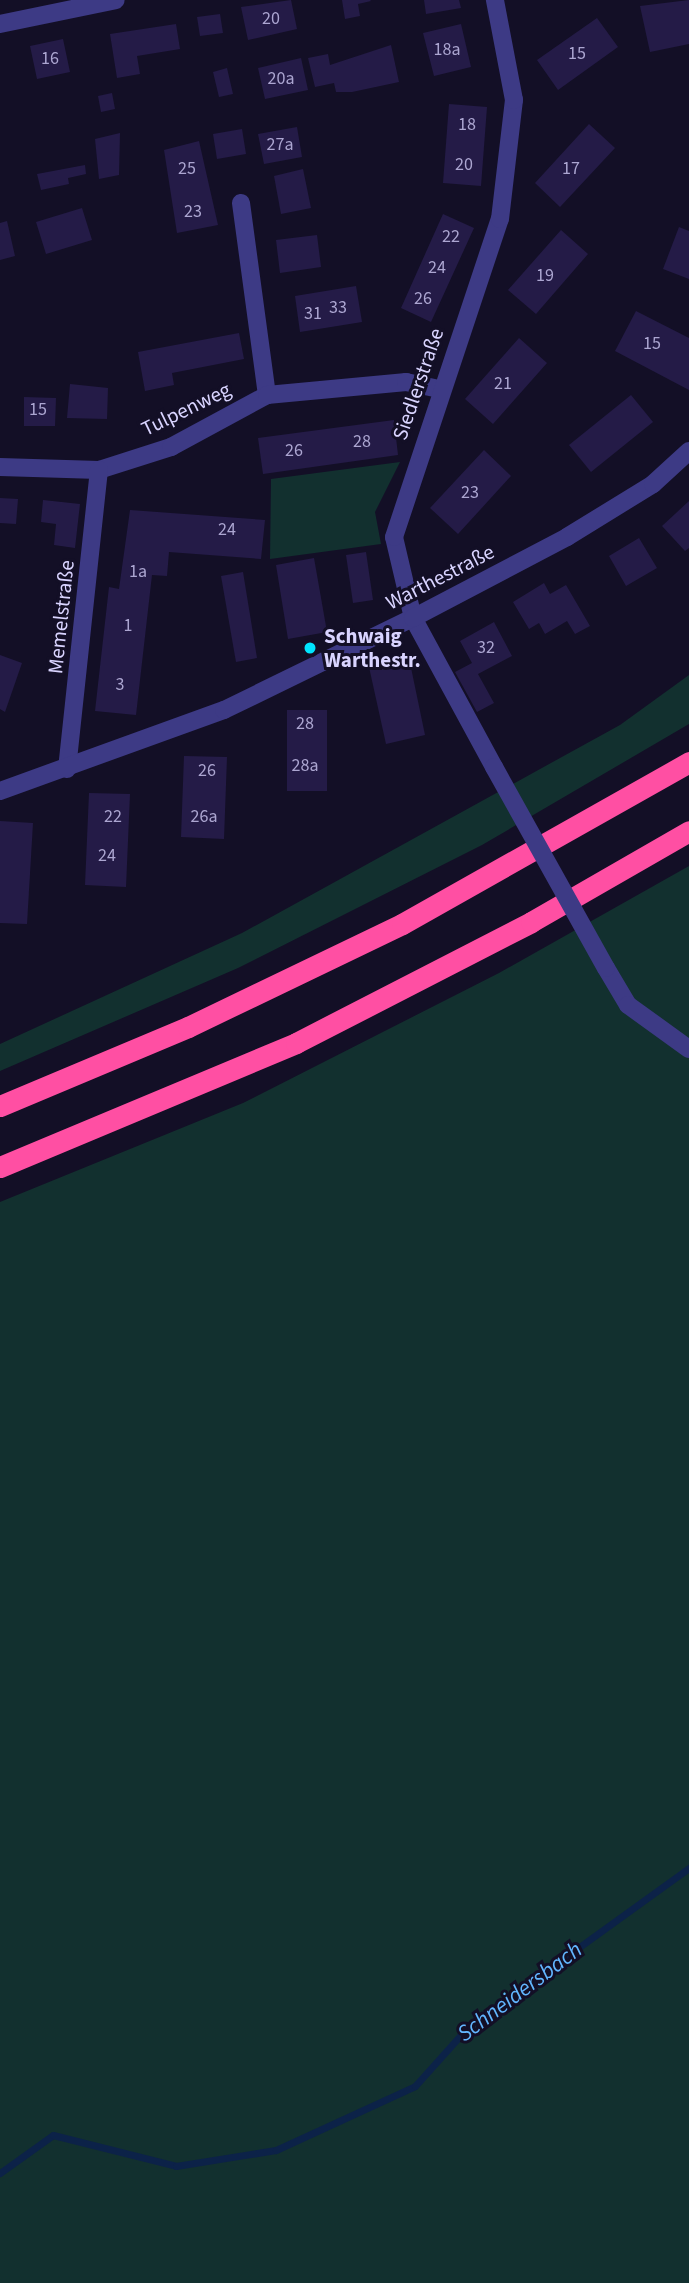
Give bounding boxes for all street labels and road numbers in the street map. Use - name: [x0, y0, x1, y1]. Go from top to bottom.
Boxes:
- street label: Siedlerstraße: [387, 325, 449, 443]
- street label: Tulpenweg: [137, 377, 235, 441]
- street label: Warthestraße: [382, 539, 498, 615]
- street label: Memelstraße: [42, 559, 80, 675]

